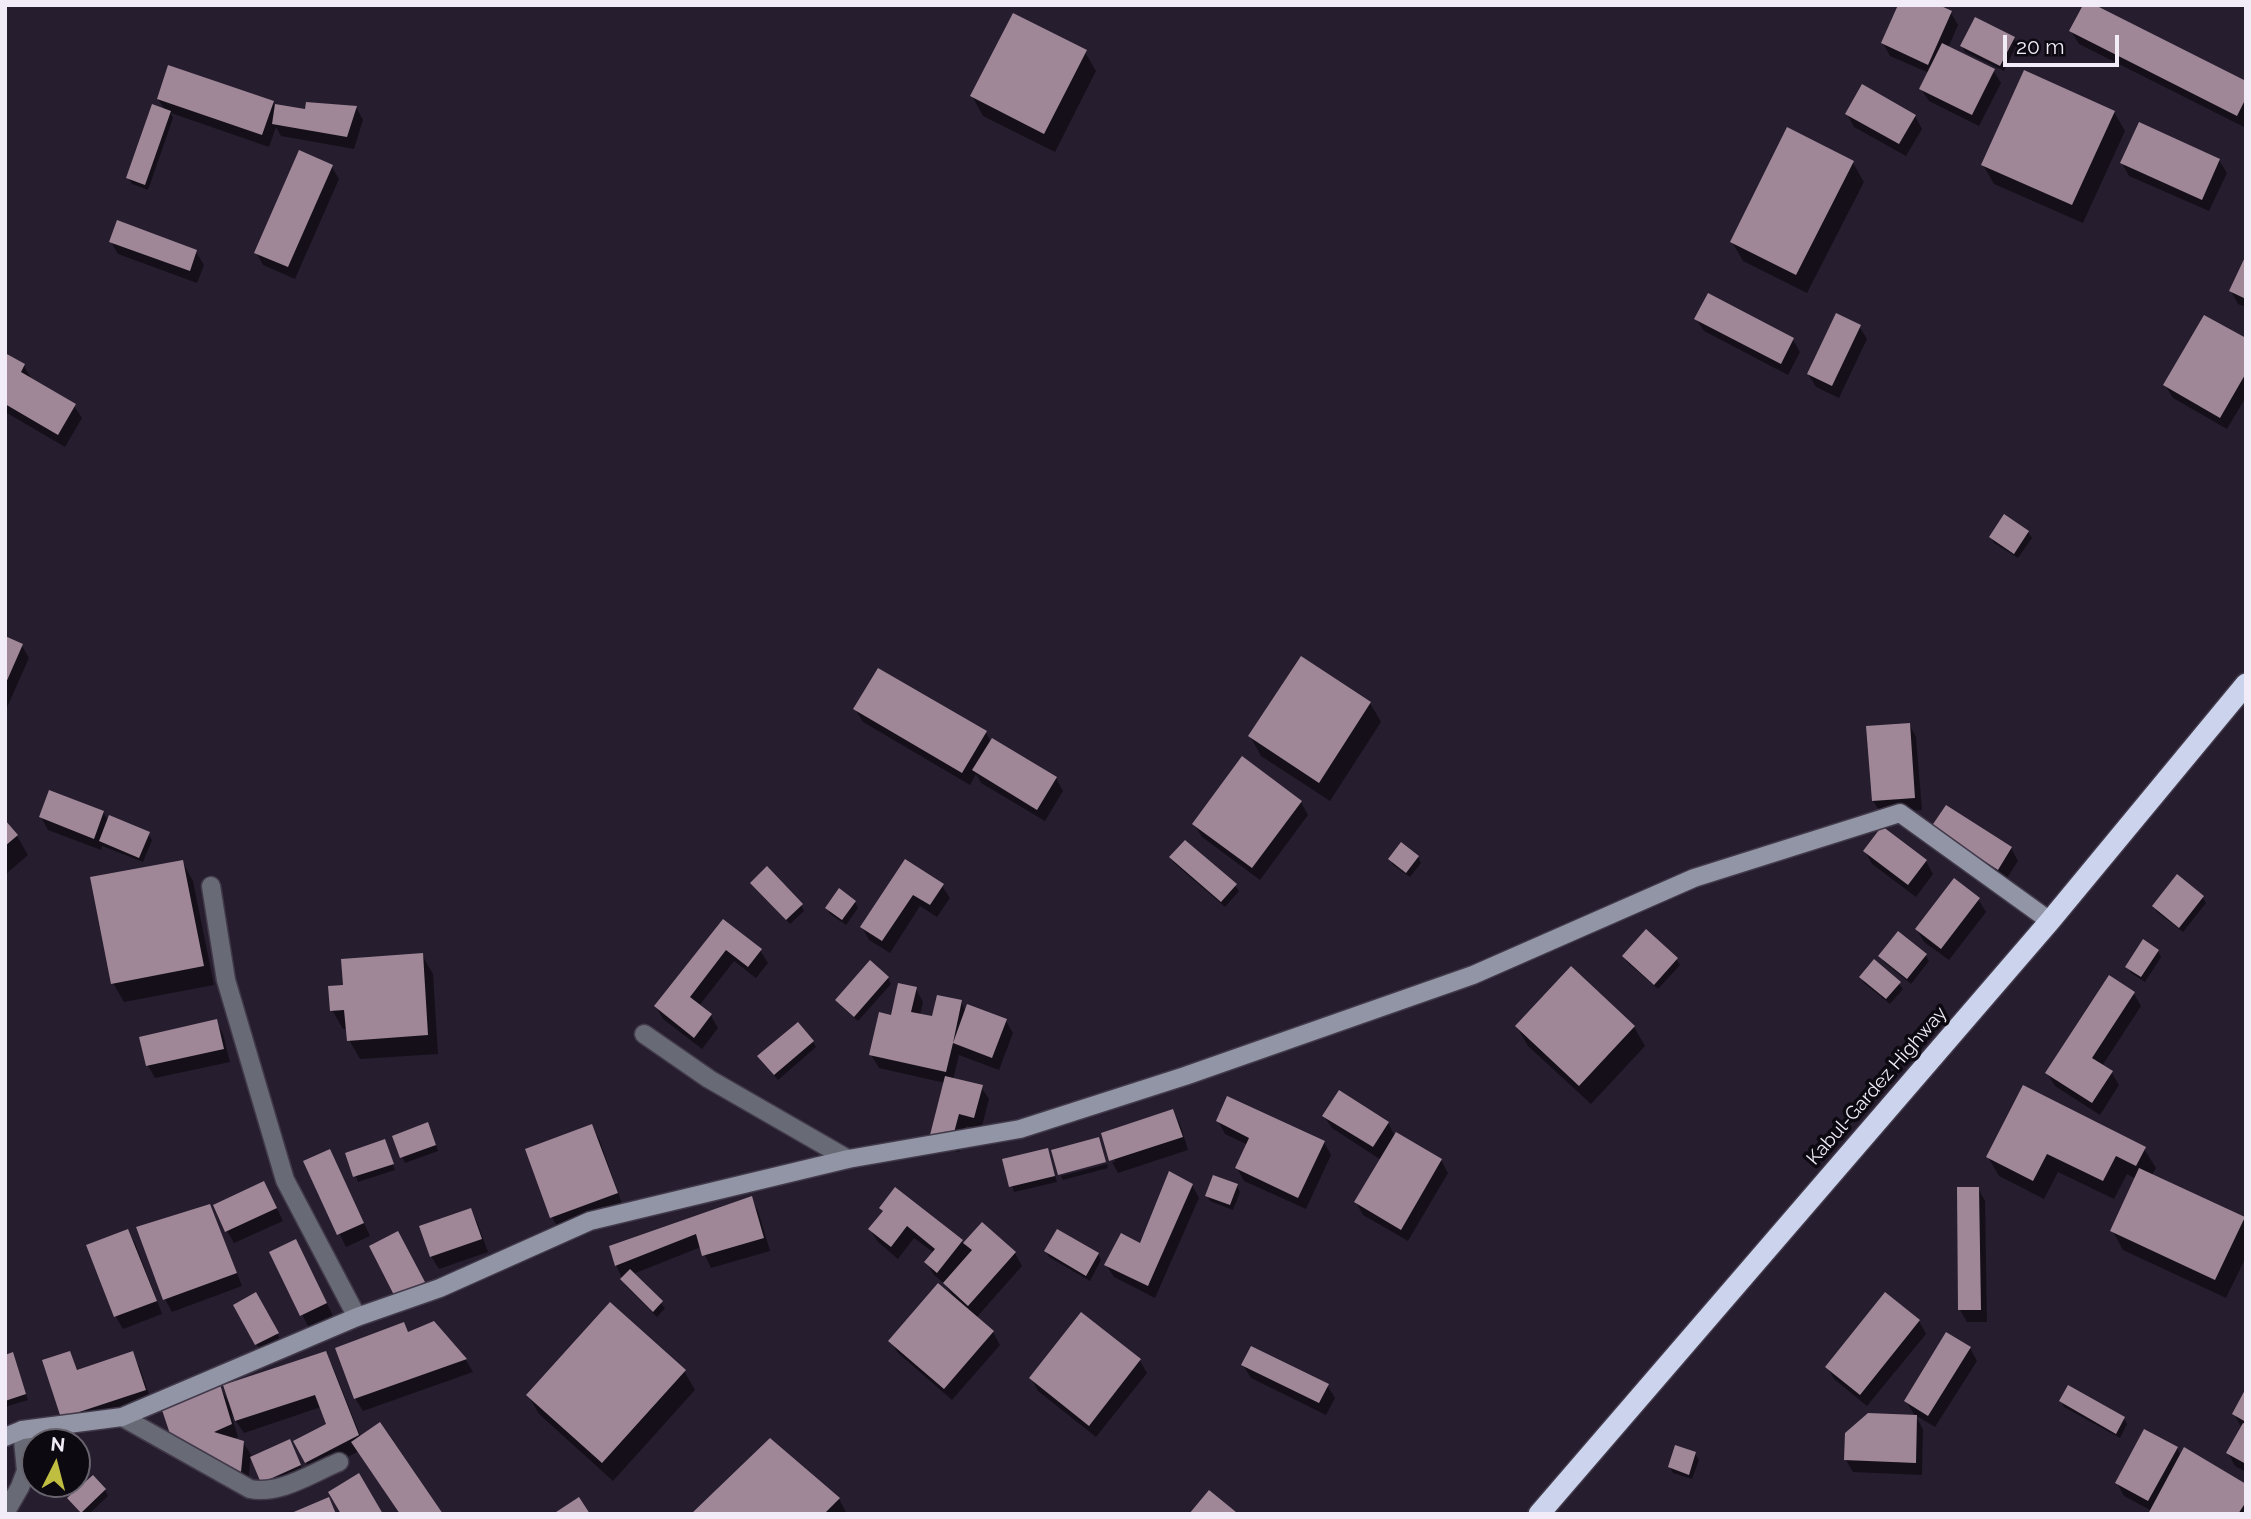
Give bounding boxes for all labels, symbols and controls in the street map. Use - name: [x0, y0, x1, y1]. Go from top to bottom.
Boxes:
- scale bar: [2006, 21, 2122, 65]
- text: 20 m: [2016, 34, 2064, 59]
- street label: Kabul-Gardez Highway: [1802, 1002, 1952, 1170]
- north arrow: [21, 1428, 91, 1498]
- text: N: [50, 1432, 66, 1456]

